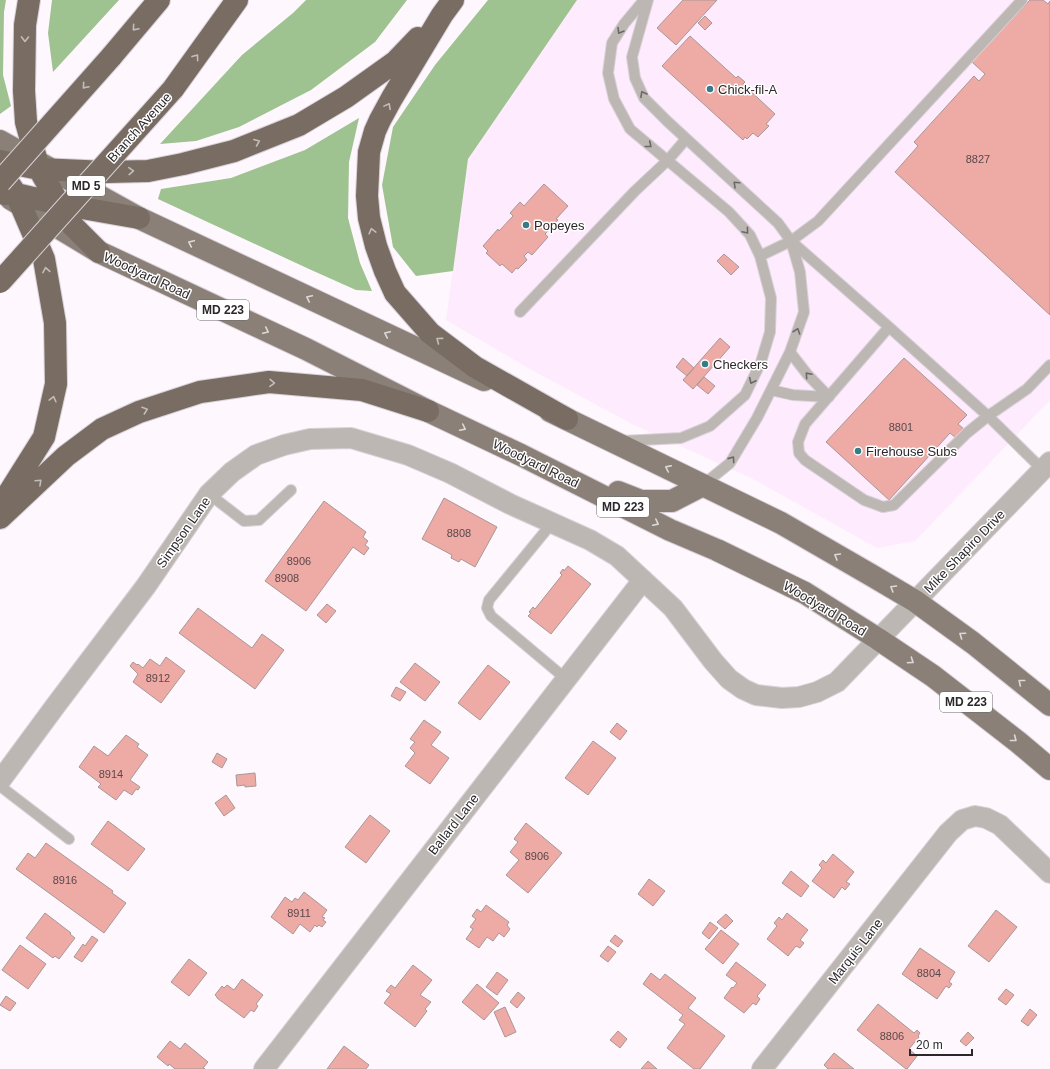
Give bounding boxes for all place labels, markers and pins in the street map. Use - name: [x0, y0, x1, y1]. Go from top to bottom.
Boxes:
- place label: Chick-fil-A: [718, 82, 778, 97]
- marker: Chick-fil-A: [705, 84, 715, 94]
- place label: Popeyes: [534, 218, 585, 233]
- marker: Popeyes: [521, 220, 531, 230]
- place label: Checkers: [713, 357, 768, 372]
- marker: Checkers: [700, 359, 710, 369]
- place label: Firehouse Subs: [866, 444, 958, 459]
- marker: Firehouse Subs: [853, 446, 863, 456]

